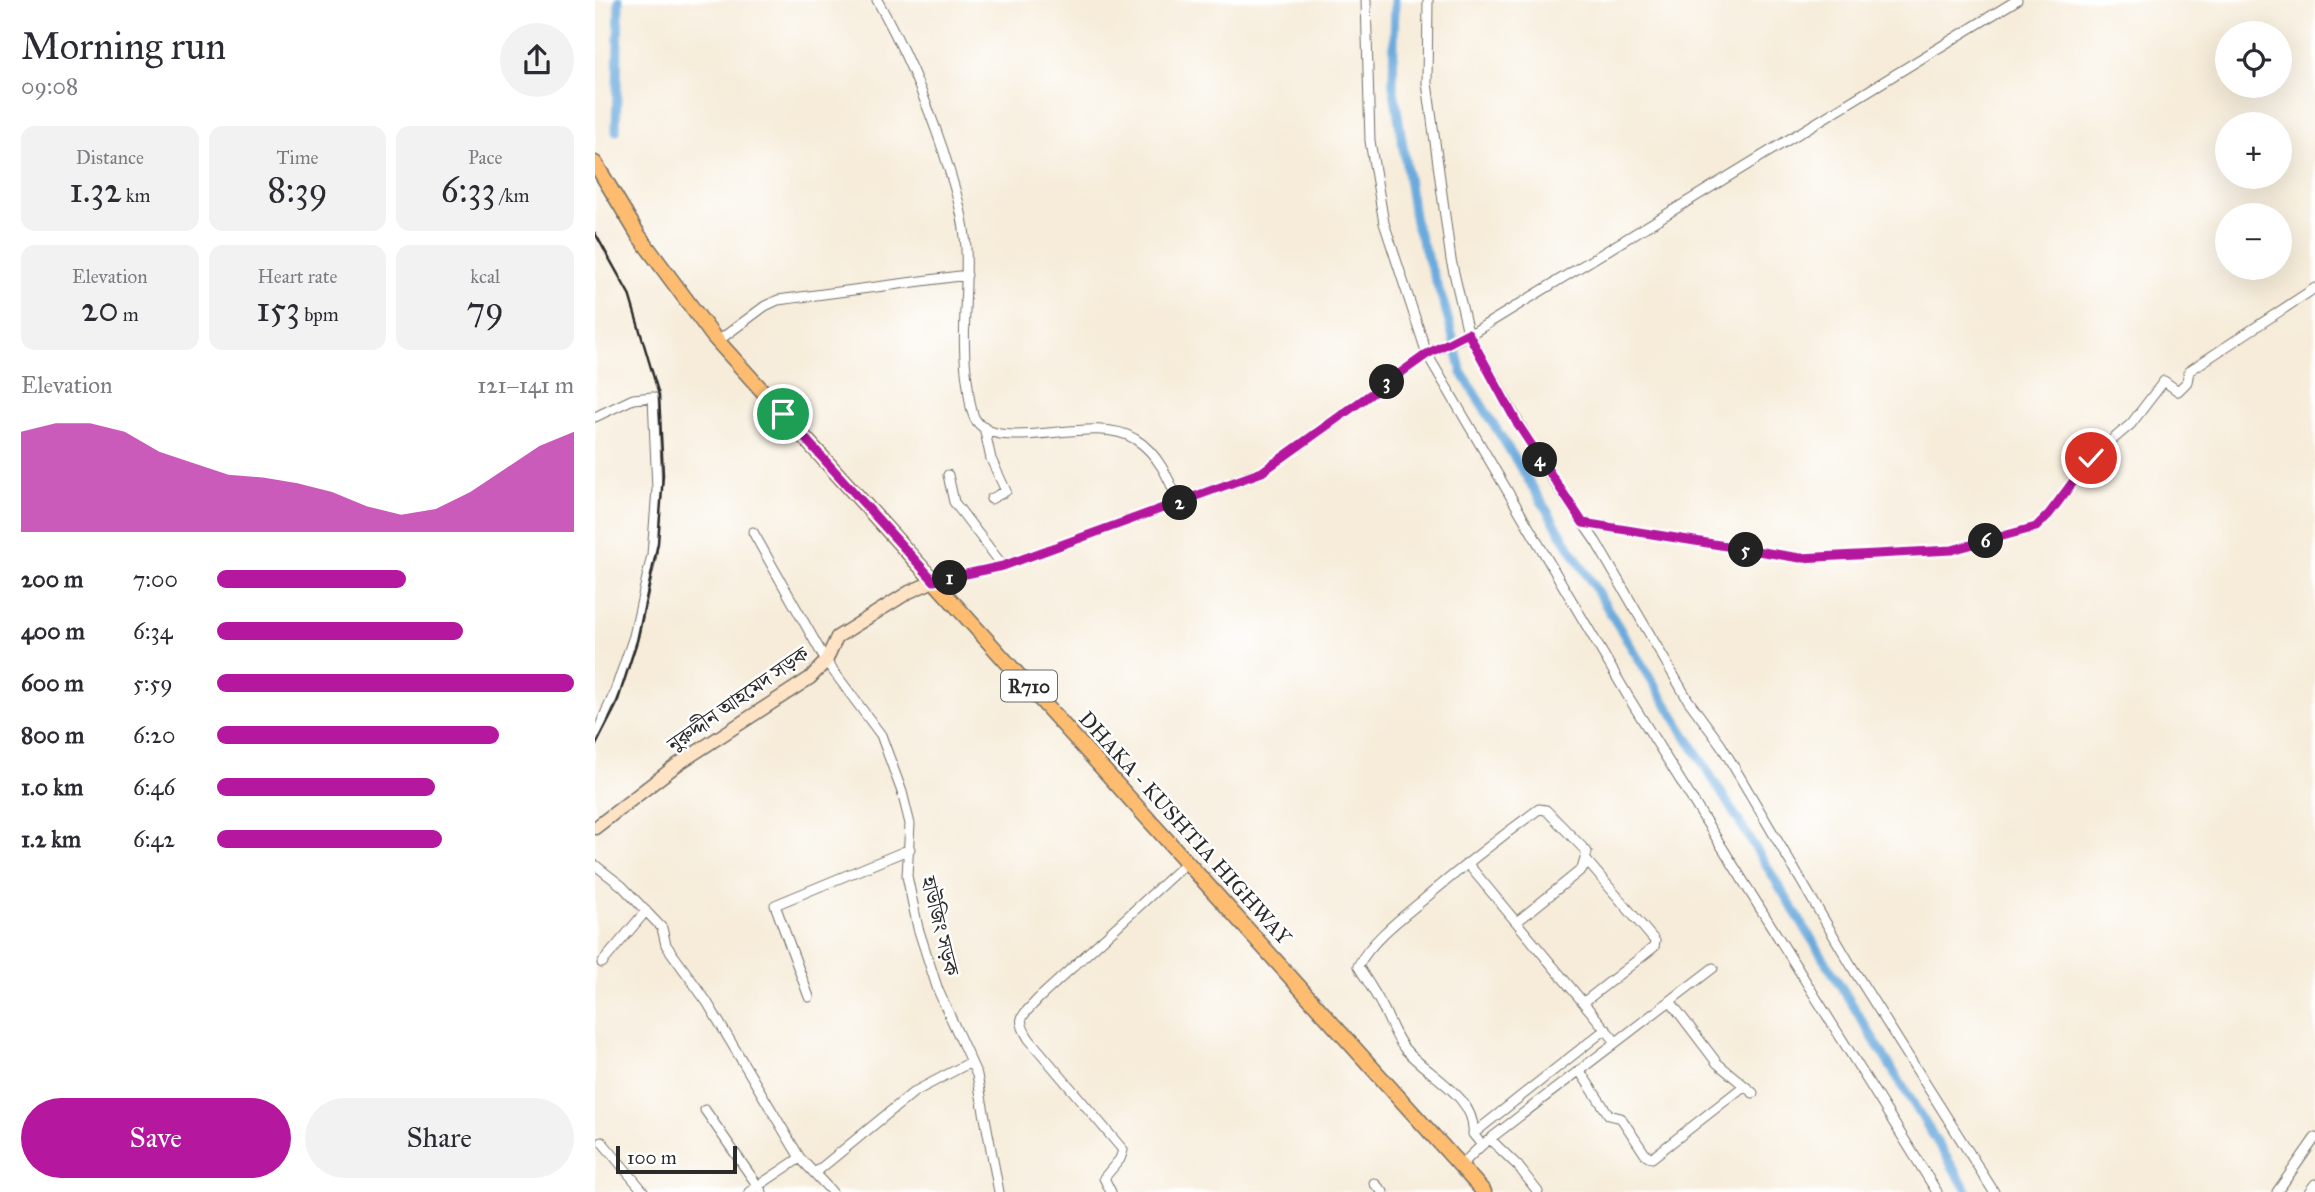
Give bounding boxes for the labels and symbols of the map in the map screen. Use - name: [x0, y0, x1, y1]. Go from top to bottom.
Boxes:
- pin: 3: [1369, 364, 1405, 400]
- pin: [753, 384, 813, 444]
- pin: [2061, 428, 2121, 488]
- pin: 4: [1523, 442, 1557, 477]
- pin: 2: [1163, 486, 1197, 520]
- pin: 6: [1969, 524, 2003, 558]
- pin: 5: [1729, 532, 1763, 568]
- pin: 1: [933, 560, 967, 596]
- street label: নুরুদ্দীন আহমেদ সড়ক: [661, 640, 815, 758]
- road number: R710: [1001, 670, 1057, 702]
- street label: DHAKA - KUSHTIA HIGHWAY: [1073, 706, 1297, 951]
- street label: হাউজিং সড়ক: [915, 873, 965, 980]
- scale bar: [616, 1143, 737, 1175]

